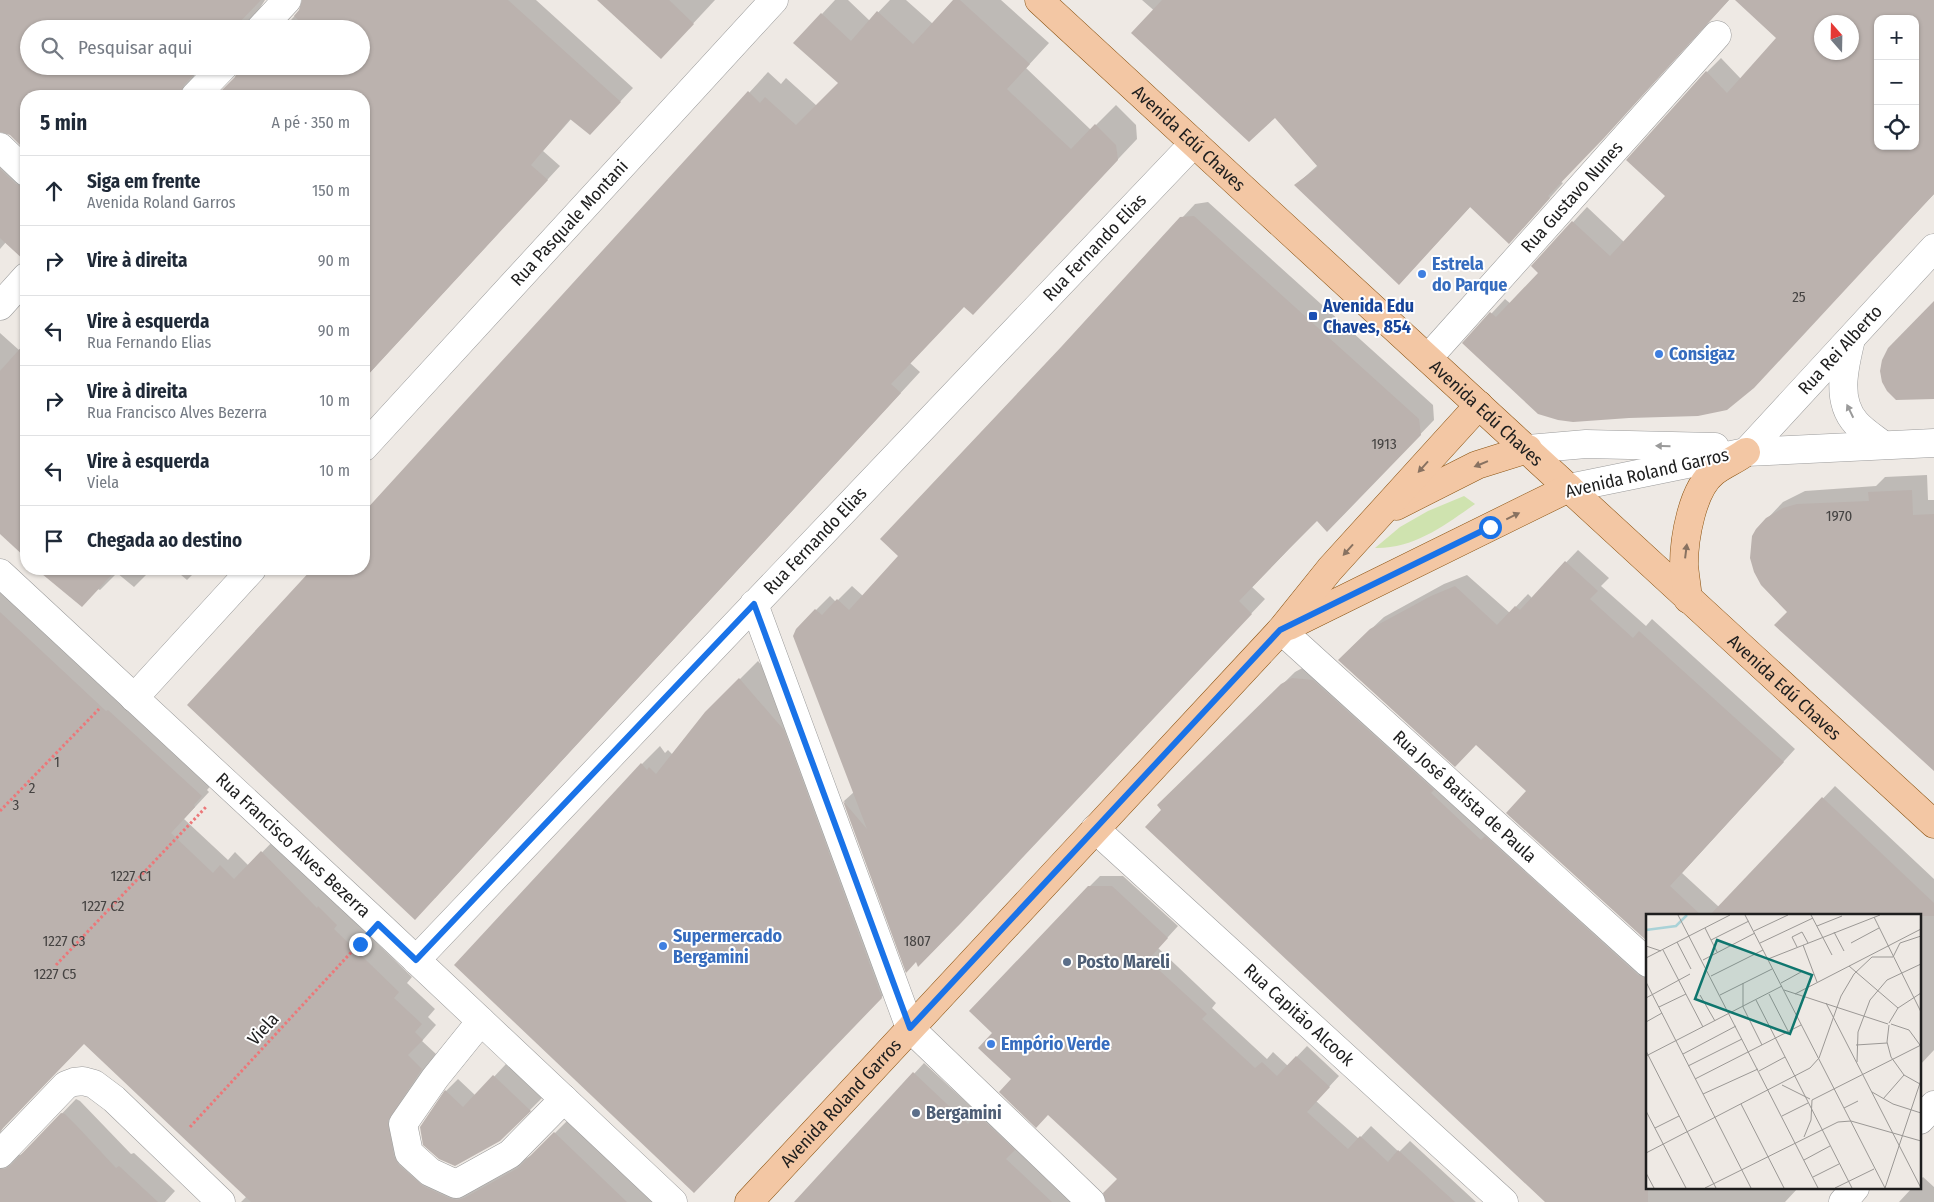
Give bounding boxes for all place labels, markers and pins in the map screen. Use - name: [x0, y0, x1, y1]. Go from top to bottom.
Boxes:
- place label: Estrela do Parque: [1432, 253, 1507, 296]
- marker: Estrela do Parque: [1416, 268, 1428, 280]
- place label: Avenida Edu Chaves, 854: [1322, 295, 1414, 338]
- marker: Avenida Edu Chaves, 854: [1307, 310, 1319, 322]
- place label: Consigaz: [1669, 343, 1735, 365]
- marker: Consigaz: [1653, 348, 1665, 360]
- place label: Supermercado Bergamini: [673, 925, 783, 968]
- marker: Supermercado Bergamini: [657, 940, 669, 952]
- place label: Posto Mareli: [1077, 951, 1170, 973]
- marker: Posto Mareli: [1061, 956, 1073, 968]
- place label: Empório Verde: [1001, 1033, 1110, 1055]
- marker: Empório Verde: [985, 1038, 997, 1050]
- place label: Bergamini: [926, 1102, 1002, 1124]
- marker: Bergamini: [910, 1107, 922, 1119]

